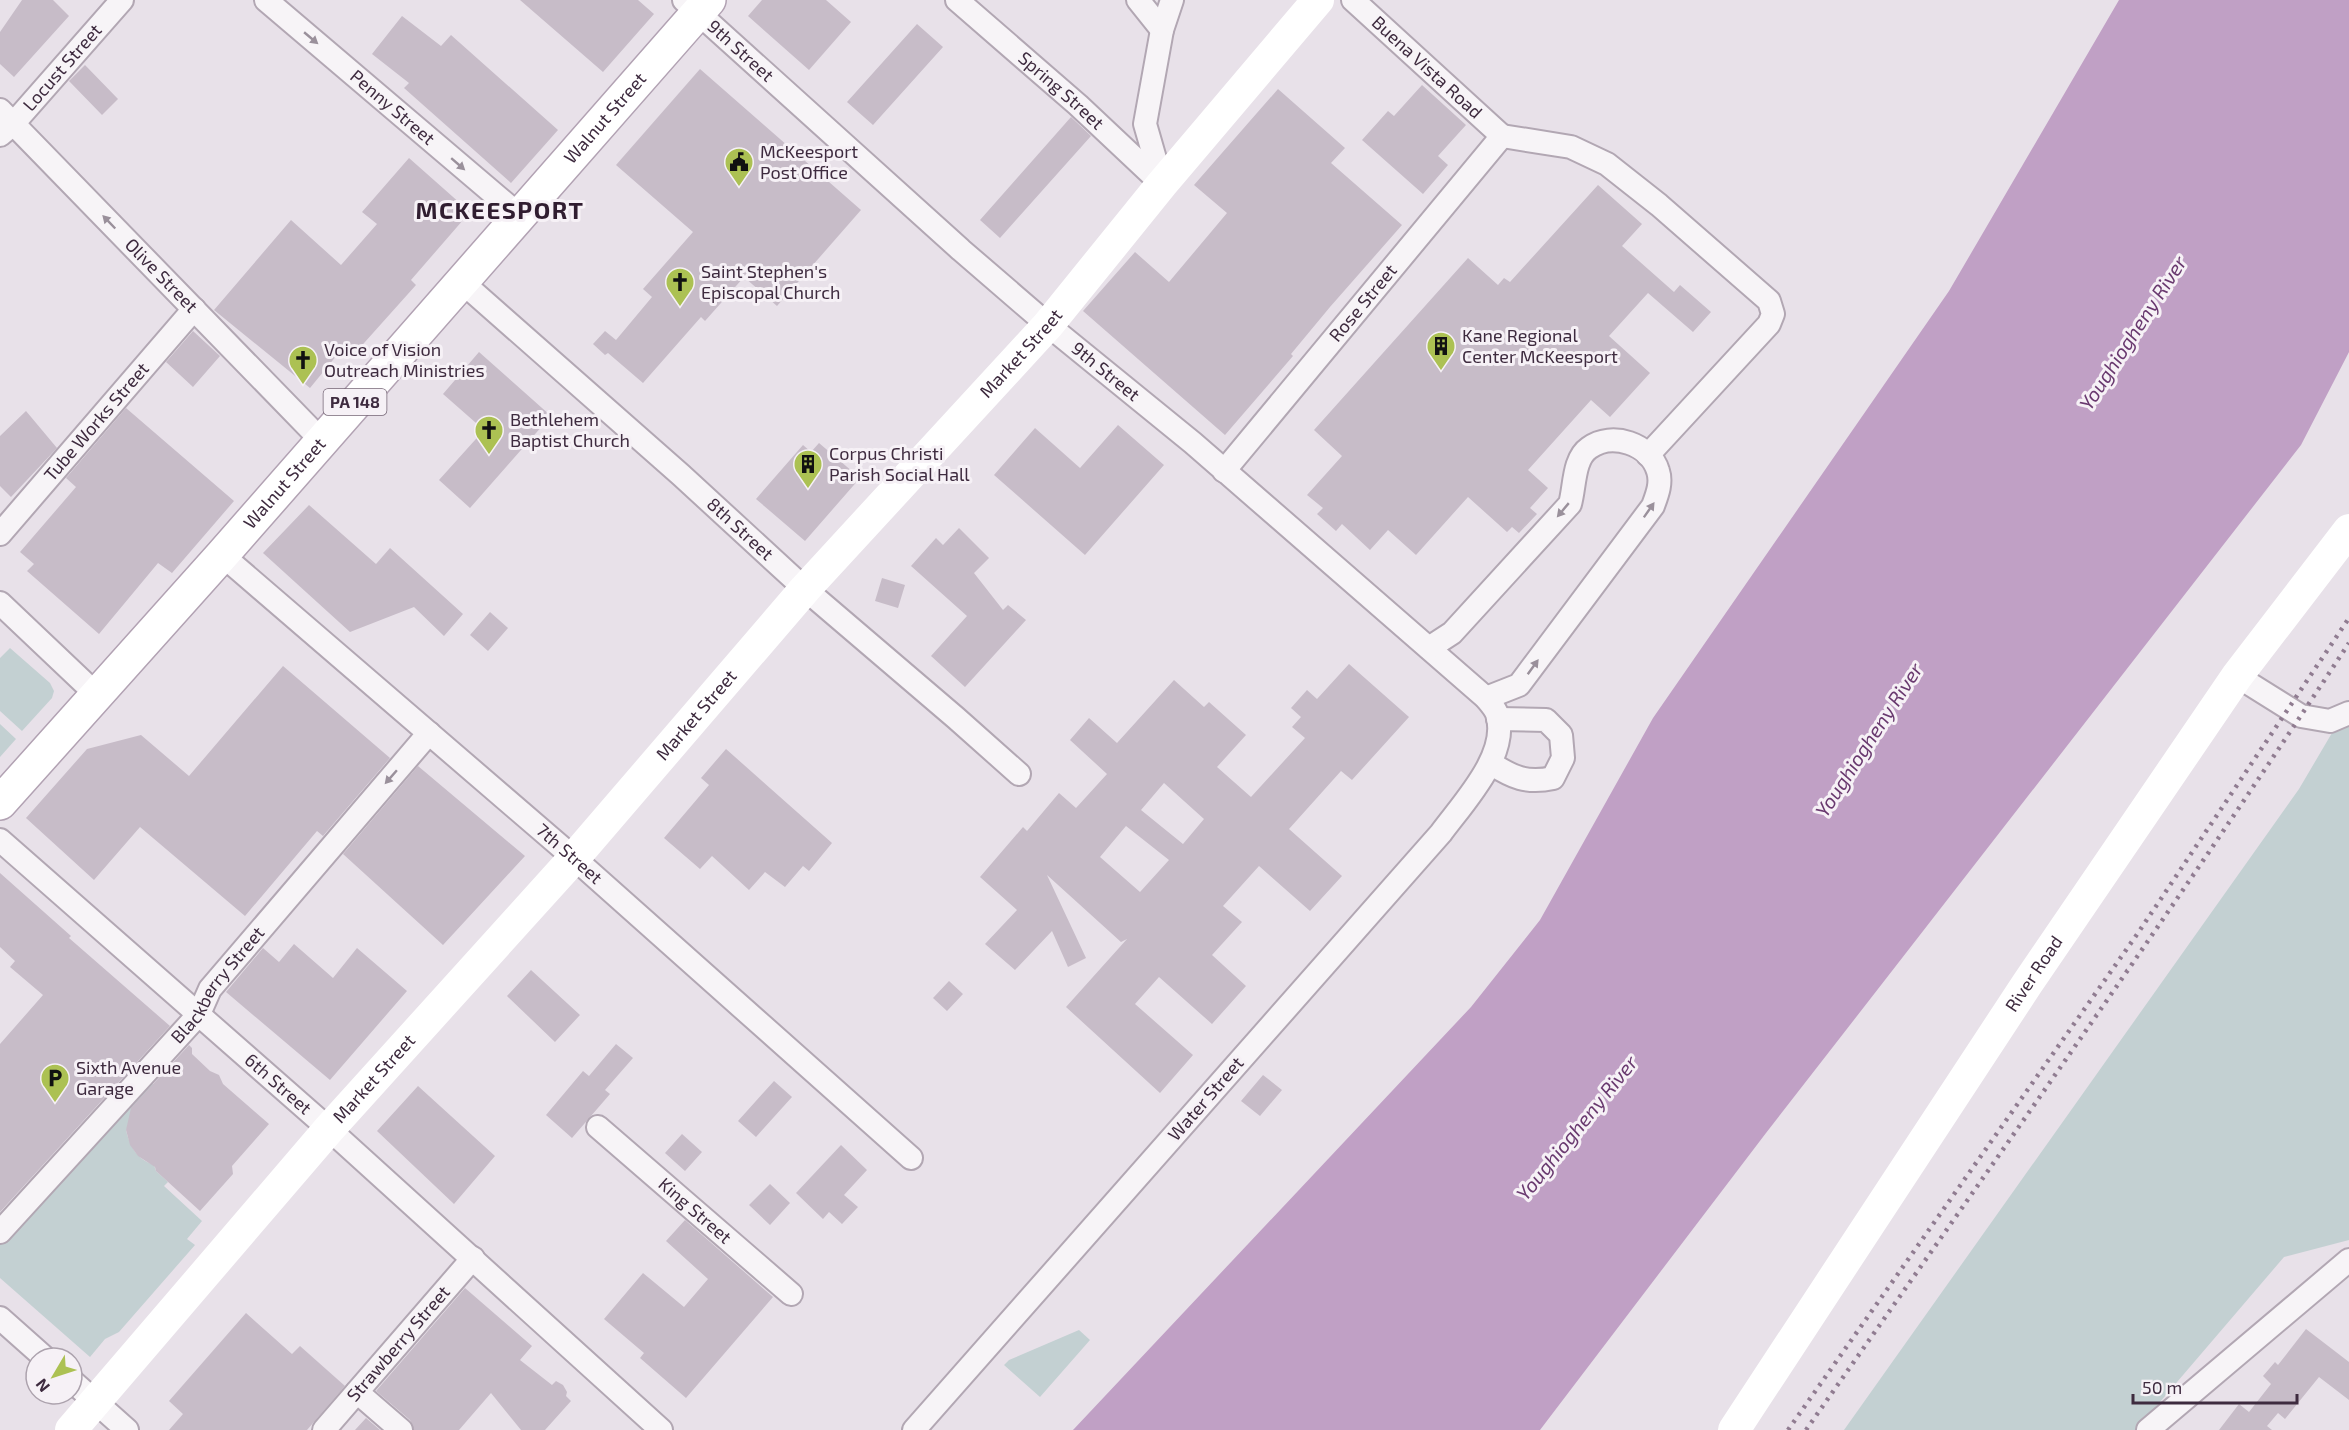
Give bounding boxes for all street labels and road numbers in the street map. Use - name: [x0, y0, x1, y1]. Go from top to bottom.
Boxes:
- street label: Buena Vista Road: [1368, 11, 1487, 123]
- street label: 9th Street: [703, 15, 779, 86]
- street label: Locust Street: [18, 19, 106, 115]
- street label: Spring Street: [1014, 46, 1109, 134]
- street label: Penny Street: [346, 65, 440, 149]
- street label: Walnut Street: [559, 67, 650, 168]
- street label: Olive Street: [121, 233, 203, 317]
- street label: Rose Street: [1324, 259, 1401, 346]
- street label: Market Street: [975, 304, 1067, 402]
- street label: 9th Street: [1067, 337, 1145, 405]
- street label: Tube Works Street: [39, 357, 153, 485]
- road number: PA 148: [324, 389, 386, 415]
- street label: Walnut Street: [238, 433, 330, 533]
- street label: 8th Street: [703, 493, 778, 565]
- street label: Market Street: [651, 665, 741, 764]
- street label: 7th Street: [532, 818, 607, 888]
- street label: Blackberry Street: [166, 921, 269, 1047]
- street label: River Road: [2000, 931, 2067, 1016]
- street label: Market Street: [328, 1029, 420, 1127]
- street label: 6th Street: [241, 1048, 317, 1119]
- street label: Water Street: [1163, 1052, 1248, 1145]
- street label: King Street: [654, 1172, 737, 1248]
- street label: Strawberry Street: [342, 1281, 454, 1406]

